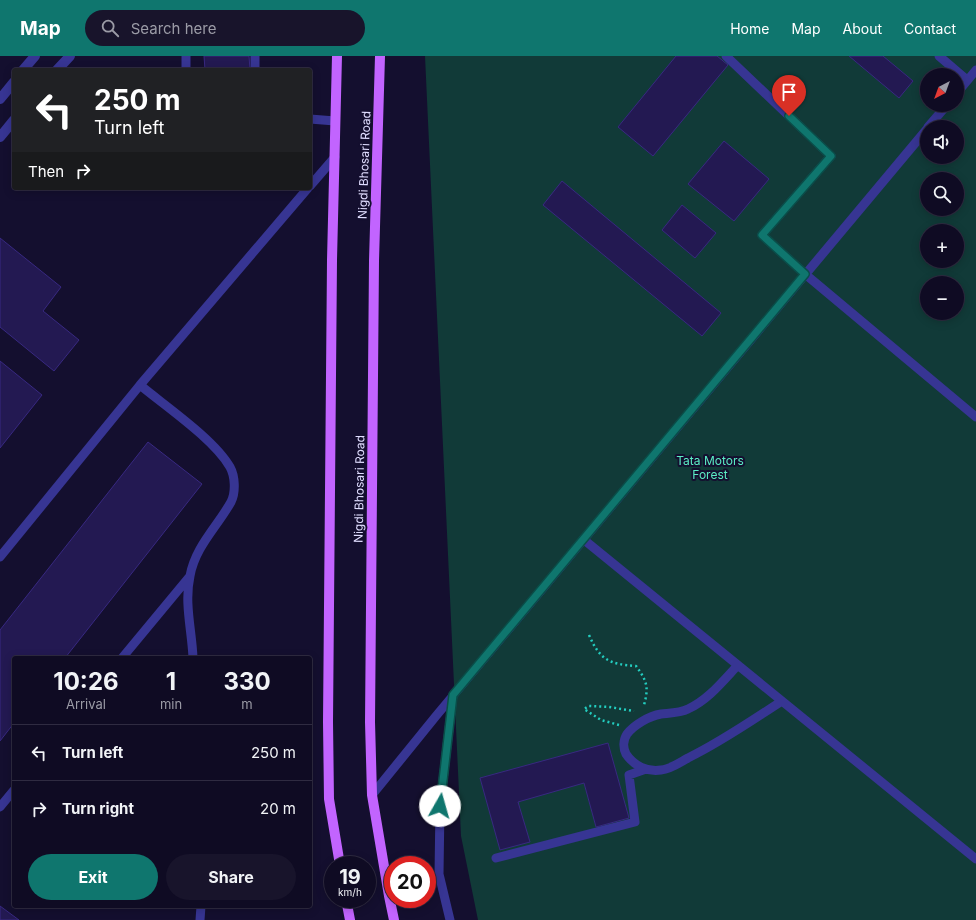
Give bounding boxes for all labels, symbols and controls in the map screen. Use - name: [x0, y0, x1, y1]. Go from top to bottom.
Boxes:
- search box: [85, 10, 365, 46]
- text: Map: [20, 17, 61, 40]
- icon: search: [99, 17, 121, 39]
- text: Search here: [131, 19, 216, 38]
- text: Home: [730, 20, 769, 37]
- text: Map: [791, 20, 821, 37]
- text: About: [843, 20, 882, 37]
- text: Contact: [904, 20, 956, 37]
- north arrow: [920, 68, 964, 112]
- map controls: [920, 68, 964, 320]
- pin: [772, 75, 806, 116]
- icon: arrive: [778, 81, 800, 103]
- text: 250 m: [94, 83, 181, 117]
- icon: left: [28, 84, 80, 136]
- street label: Nigdi Bhosari Road: [355, 111, 373, 219]
- text: Turn left: [94, 117, 164, 138]
- button: sound: [920, 120, 964, 164]
- icon: right: [72, 160, 94, 182]
- text: Then: [28, 162, 64, 181]
- button: search: [920, 172, 964, 216]
- button: +: [920, 224, 964, 268]
- button: −: [920, 276, 964, 320]
- street label: Nigdi Bhosari Road: [351, 435, 367, 543]
- park label: Tata Motors Forest: [676, 453, 744, 482]
- text: 10:26: [53, 667, 119, 696]
- text: 1: [166, 667, 176, 696]
- text: 330: [223, 667, 271, 696]
- text: Arrival: [66, 696, 106, 712]
- text: min: [160, 696, 182, 712]
- text: m: [241, 696, 253, 712]
- icon: left: [28, 742, 50, 764]
- text: Turn left: [62, 743, 123, 762]
- text: 250 m: [251, 743, 296, 762]
- position arrow: [419, 785, 461, 827]
- icon: right: [28, 798, 50, 820]
- text: Turn right: [62, 799, 134, 818]
- text: 20 m: [260, 799, 296, 818]
- button: Exit: [28, 854, 158, 900]
- button: Share: [166, 854, 296, 900]
- speed limit sign: 20: [384, 856, 436, 908]
- text: 19: [339, 865, 361, 889]
- text: km/h: [338, 886, 362, 898]

